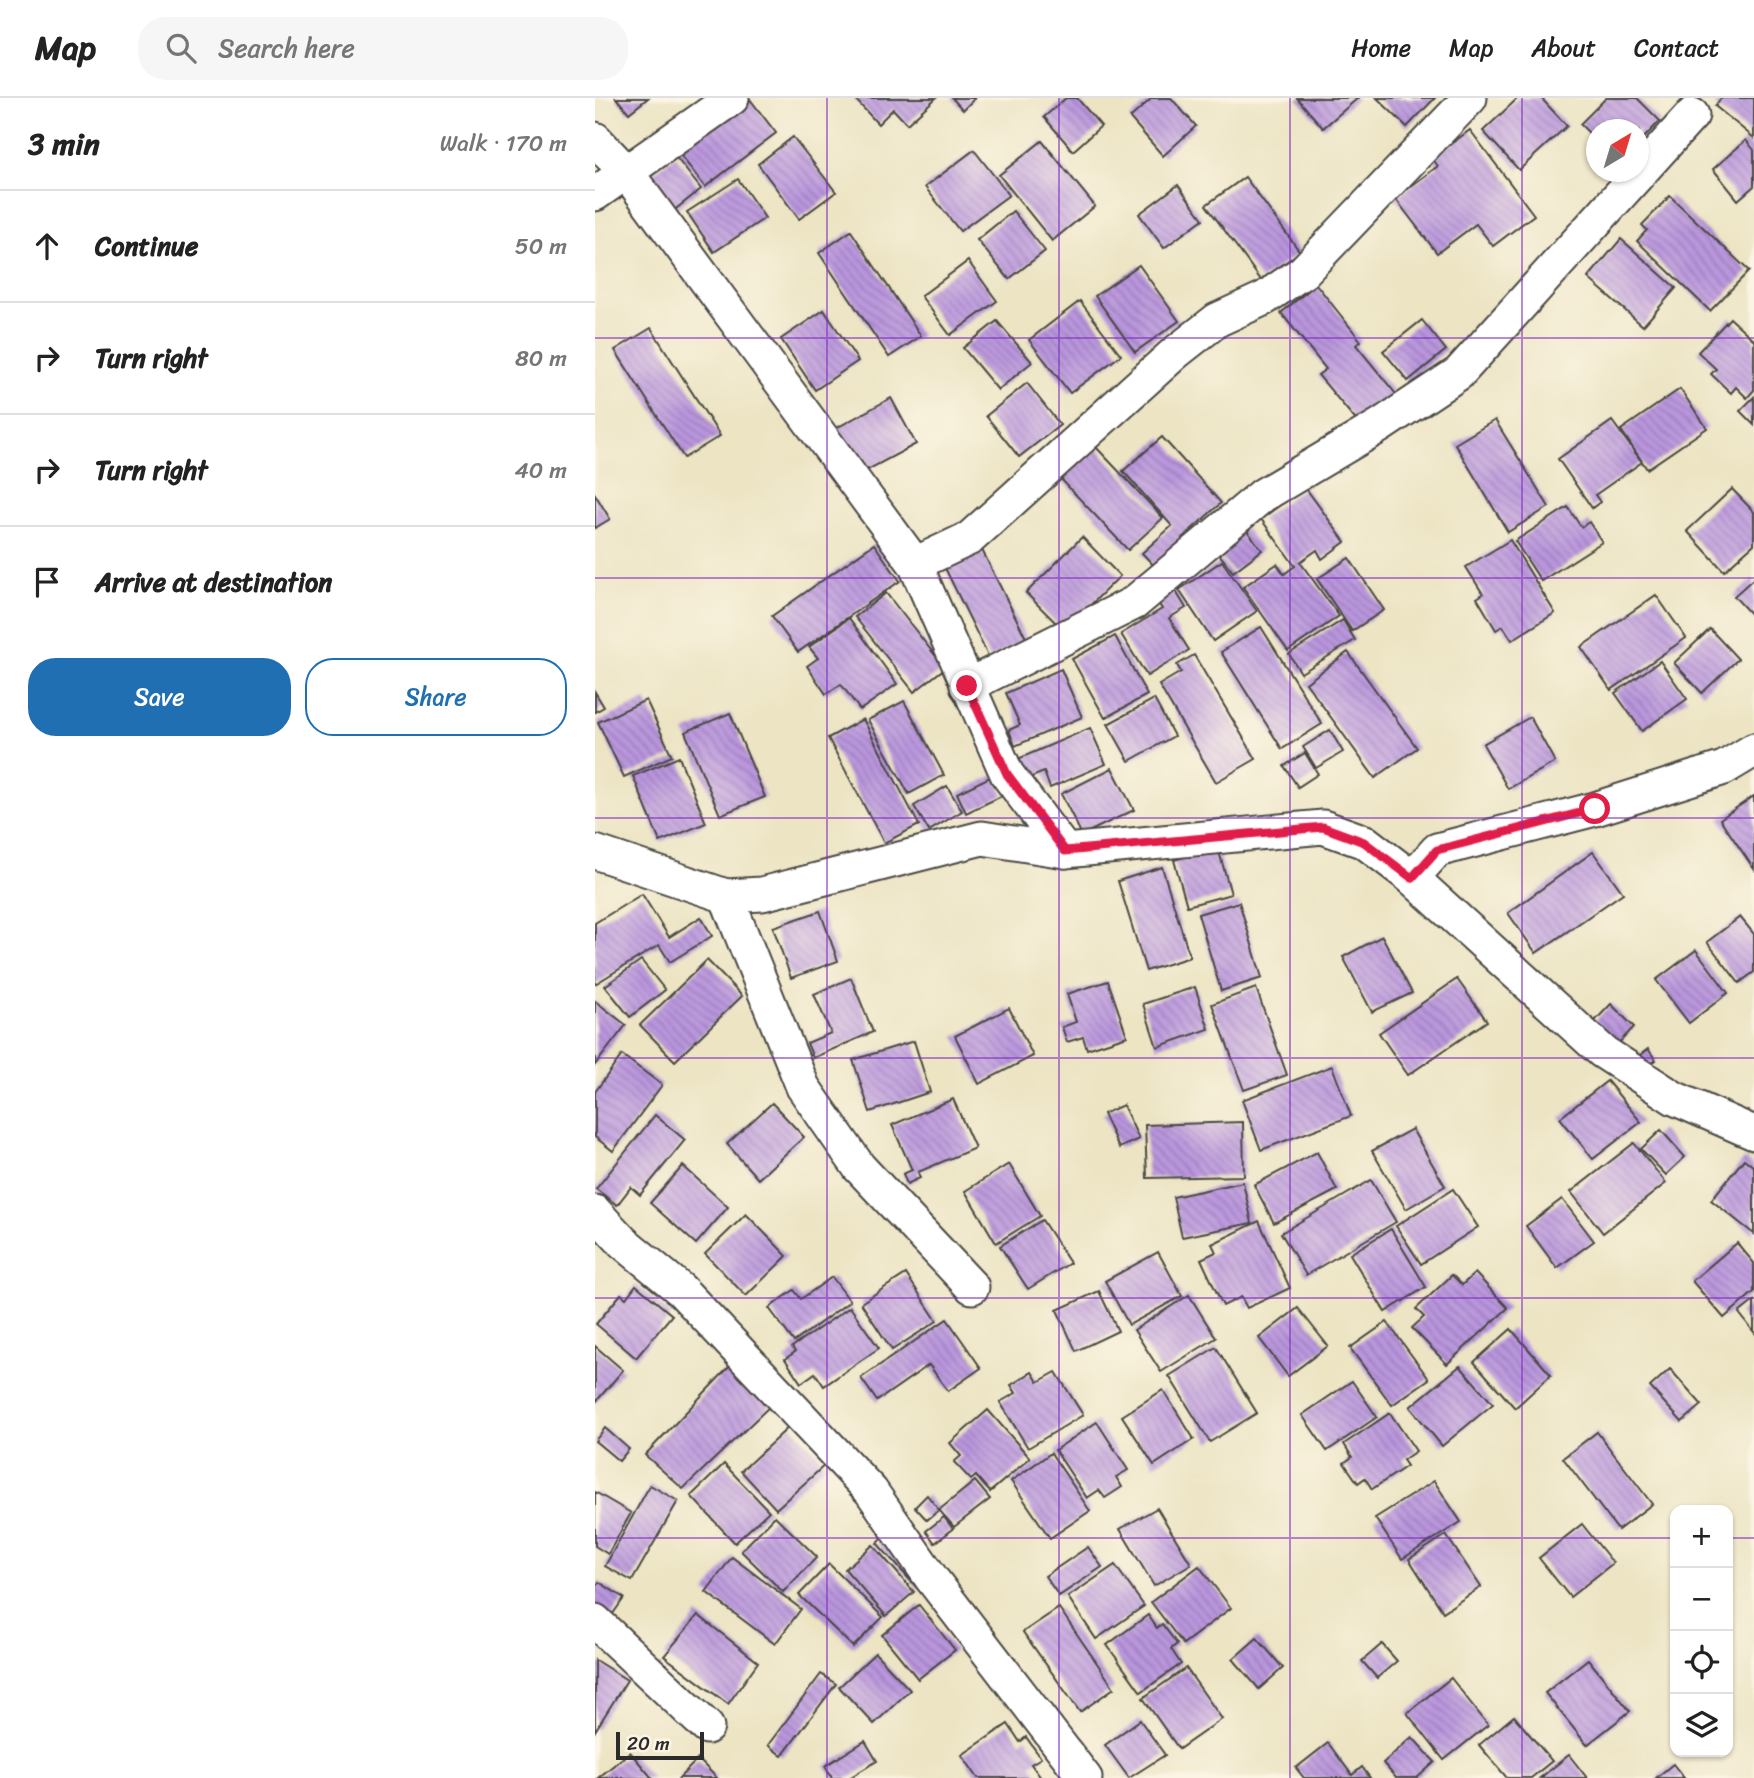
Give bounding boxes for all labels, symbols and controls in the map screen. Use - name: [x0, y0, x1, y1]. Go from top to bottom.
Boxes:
- search box: [138, 17, 628, 80]
- text: Map: [35, 19, 96, 77]
- text: Search here: [218, 25, 355, 71]
- text: Home: [1351, 27, 1411, 69]
- text: Map: [1449, 27, 1493, 69]
- text: About: [1531, 27, 1596, 69]
- text: Contact: [1634, 27, 1719, 69]
- icon: search: [162, 29, 200, 67]
- text: 3 min: [28, 117, 100, 171]
- north arrow: [1586, 119, 1649, 182]
- text: Walk · 170 m: [440, 123, 567, 164]
- text: Continue: [95, 223, 198, 269]
- text: 50 m: [515, 226, 567, 267]
- icon: ahead: [28, 227, 66, 265]
- text: Turn right: [95, 335, 208, 381]
- text: 80 m: [515, 338, 567, 379]
- icon: right: [28, 339, 66, 377]
- text: Turn right: [95, 447, 208, 493]
- text: 40 m: [514, 450, 567, 491]
- icon: right: [28, 451, 66, 489]
- text: Arrive at destination: [95, 559, 332, 605]
- icon: arrive: [28, 563, 66, 601]
- button: Save: [28, 658, 291, 736]
- button: Share: [305, 658, 567, 736]
- route end: [951, 670, 982, 701]
- route start: [1579, 793, 1610, 824]
- map controls: [1670, 1505, 1733, 1757]
- button: +: [1670, 1505, 1733, 1568]
- button: −: [1670, 1568, 1733, 1631]
- button: locate: [1670, 1631, 1733, 1694]
- button: layers: [1670, 1694, 1733, 1757]
- text: 20 m: [627, 1727, 670, 1760]
- scale bar: [616, 1729, 703, 1761]

